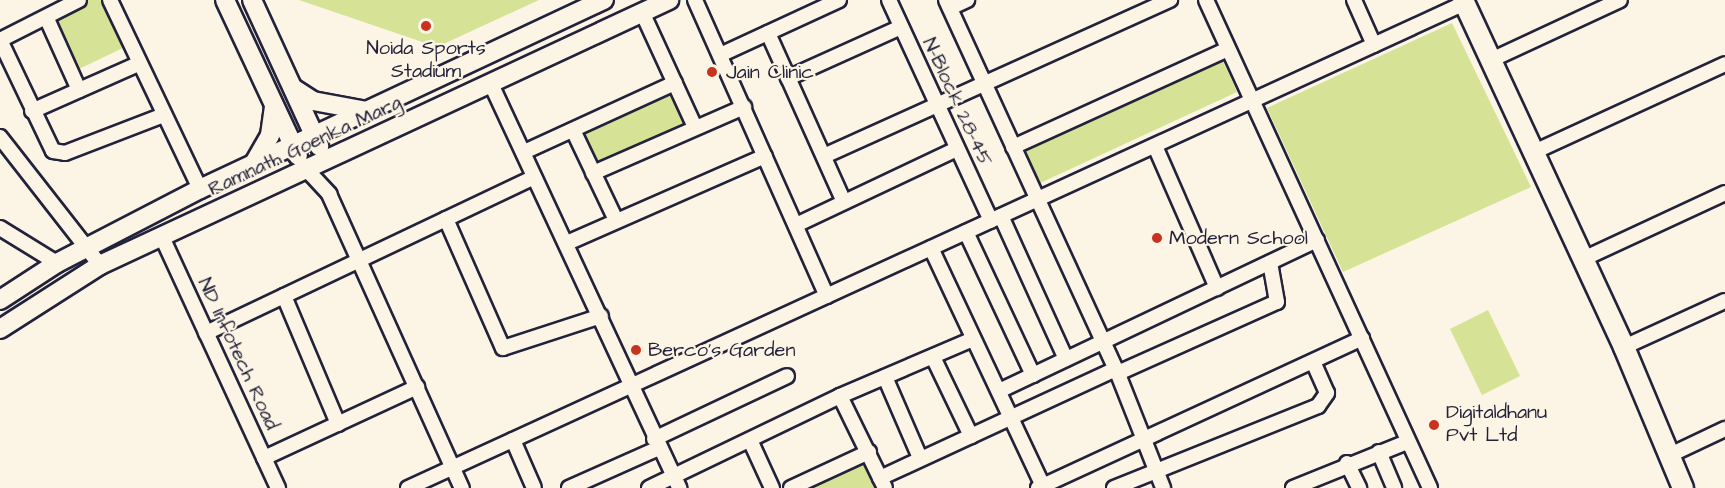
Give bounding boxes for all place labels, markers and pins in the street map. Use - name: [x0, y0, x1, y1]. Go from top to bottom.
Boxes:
- marker: Noida Sports Stadium: [419, 19, 433, 33]
- place label: Noida Sports Stadium: [366, 36, 486, 83]
- place label: Jain Clinic: [726, 60, 814, 84]
- marker: Jain Clinic: [703, 63, 721, 81]
- place label: Modern School: [1169, 226, 1308, 250]
- marker: Modern School: [1150, 231, 1164, 245]
- place label: Berco's Garden: [648, 338, 795, 362]
- marker: Berco's Garden: [629, 343, 643, 357]
- place label: Digitaldhanu Pvt Ltd: [1446, 401, 1547, 448]
- marker: Digitaldhanu Pvt Ltd: [1427, 418, 1441, 432]

